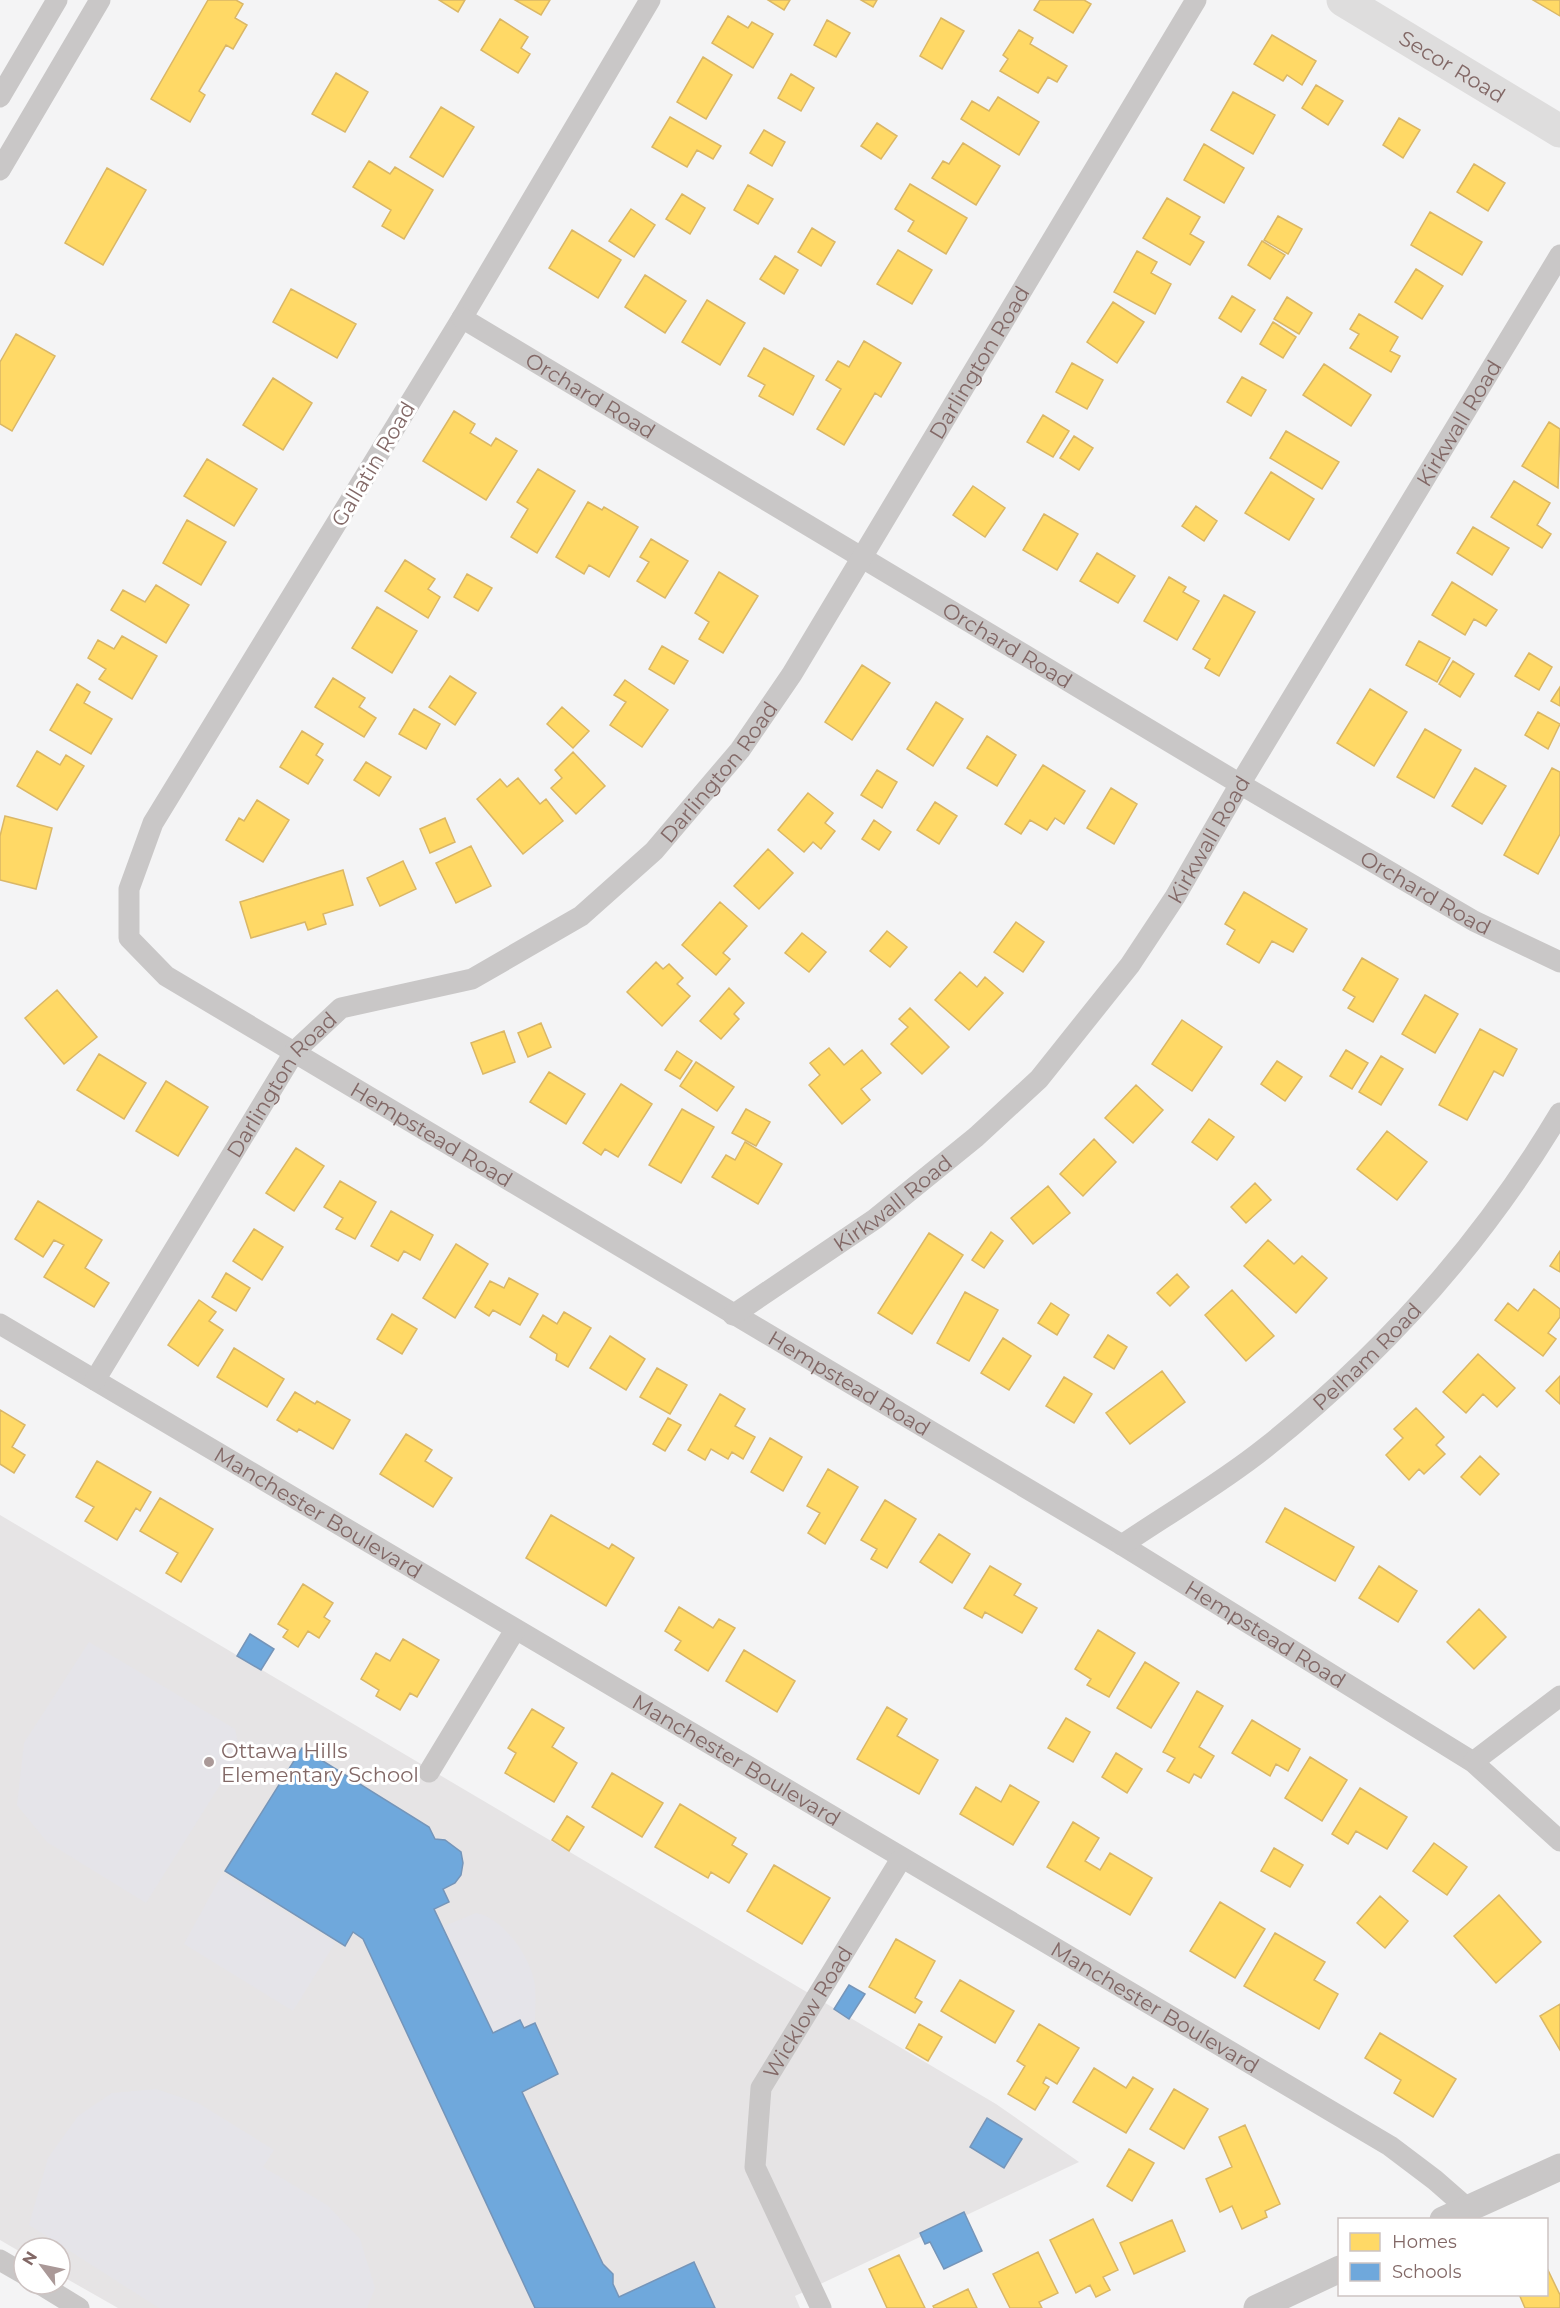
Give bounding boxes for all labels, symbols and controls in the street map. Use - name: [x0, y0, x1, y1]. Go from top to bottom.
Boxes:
- street label: Secor Road: [1395, 25, 1510, 108]
- street label: Darlington Road: [923, 281, 1034, 443]
- street label: Orchard Road: [521, 347, 660, 444]
- street label: Kirkwall Road: [1411, 355, 1506, 491]
- street label: Gallatin Road: [326, 397, 420, 531]
- street label: Orchard Road: [938, 596, 1077, 693]
- street label: Darlington Road: [654, 696, 782, 847]
- street label: Kirkwall Road: [1162, 771, 1255, 908]
- street label: Orchard Road: [1356, 845, 1495, 940]
- street label: Darlington Road: [221, 1006, 341, 1162]
- street label: Hempstead Road: [346, 1076, 517, 1192]
- street label: Kirkwall Road: [828, 1149, 957, 1256]
- street label: Pelham Road: [1307, 1297, 1426, 1415]
- street label: Hempstead Road: [764, 1325, 935, 1441]
- street label: Manchester Boulevard: [210, 1441, 427, 1583]
- street label: Hempstead Road: [1181, 1575, 1350, 1693]
- street label: Manchester Boulevard: [628, 1689, 845, 1831]
- place label: Ottawa Hills Elementary School: [221, 1738, 419, 1787]
- marker: Ottawa Hills Elementary School: [202, 1755, 216, 1769]
- street label: Manchester Boulevard: [1047, 1936, 1264, 2078]
- street label: Wicklow Road: [758, 1941, 857, 2083]
- legend: [1338, 2218, 1548, 2296]
- text: Homes: [1392, 2231, 1457, 2253]
- north arrow: [12, 2236, 72, 2296]
- text: N: [18, 2248, 41, 2269]
- text: Schools: [1392, 2261, 1462, 2283]

